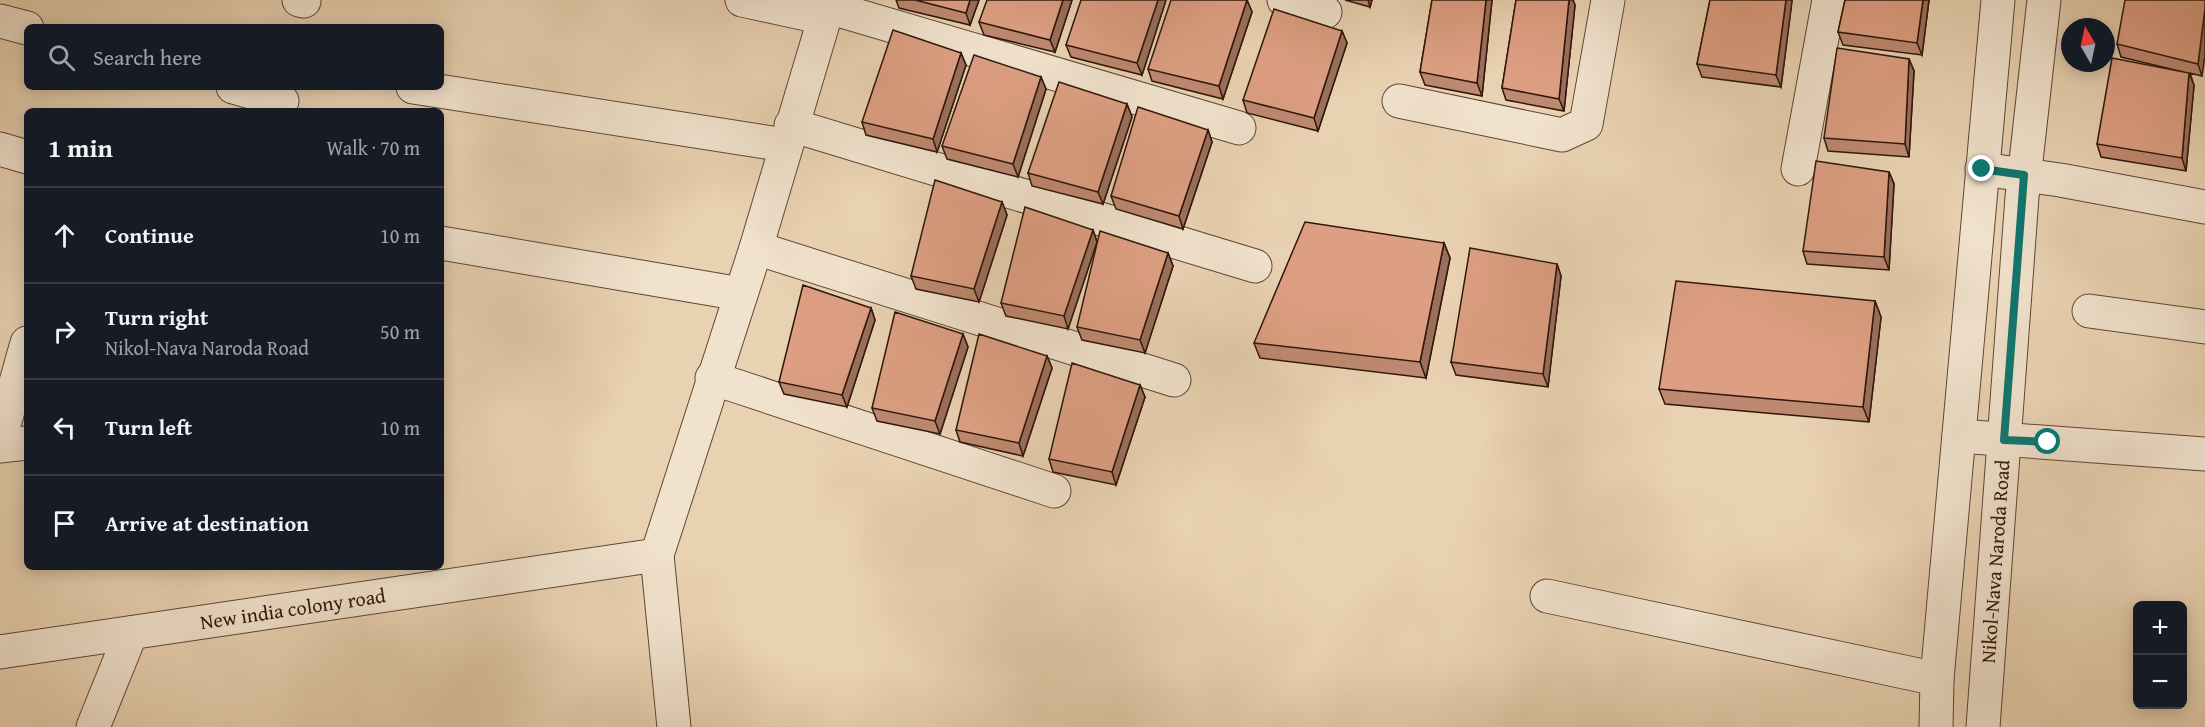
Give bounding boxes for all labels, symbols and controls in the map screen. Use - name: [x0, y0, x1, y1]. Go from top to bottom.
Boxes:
- north arrow: [2061, 18, 2115, 72]
- search box: [24, 24, 444, 90]
- icon: search: [45, 41, 78, 74]
- text: Search here: [93, 41, 202, 73]
- text: 1 min: [48, 128, 113, 167]
- text: Walk · 70 m: [326, 133, 420, 162]
- route end: [1968, 155, 1994, 181]
- icon: ahead: [48, 219, 81, 252]
- text: Continue: [105, 219, 194, 251]
- text: 10 m: [380, 221, 420, 250]
- text: Turn right: [105, 301, 208, 333]
- icon: right: [48, 315, 81, 348]
- text: 50 m: [380, 317, 420, 346]
- text: Nikol-Nava Naroda Road: [105, 333, 309, 362]
- icon: left: [48, 411, 81, 444]
- text: Turn left: [105, 411, 192, 443]
- text: 10 m: [380, 413, 420, 442]
- route start: [2034, 428, 2060, 454]
- street label: Nikol-Nava Naroda Road: [1973, 458, 2017, 664]
- icon: arrive: [48, 507, 81, 540]
- text: Arrive at destination: [105, 507, 309, 539]
- street label: New india colony road: [198, 580, 388, 636]
- map controls: [2133, 601, 2187, 709]
- button: +: [2133, 601, 2187, 655]
- button: −: [2133, 655, 2187, 709]

